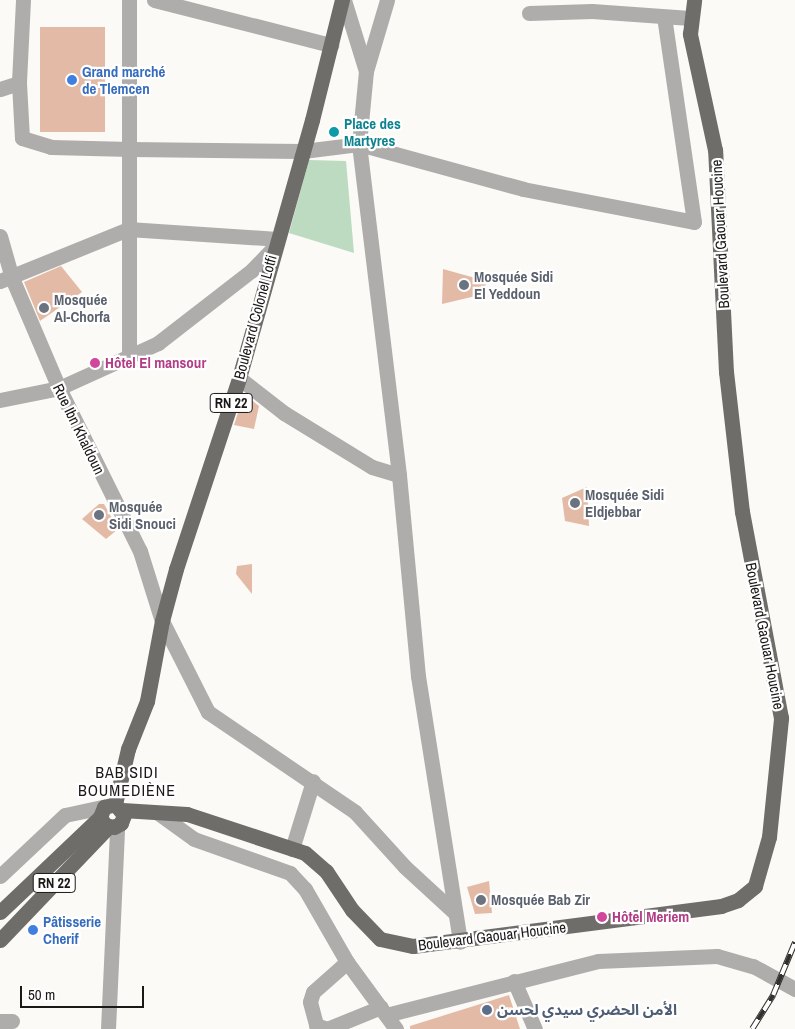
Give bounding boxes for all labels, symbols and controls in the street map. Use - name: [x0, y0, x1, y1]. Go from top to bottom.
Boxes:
- place label: Grand marché de Tlemcen: [82, 62, 165, 97]
- marker: Grand marché de Tlemcen: [66, 74, 78, 86]
- place label: Place des Martyres: [344, 114, 401, 149]
- marker: Place des Martyres: [328, 126, 340, 138]
- street label: Boulevard Gaouar Houcine: [707, 159, 733, 309]
- street label: Boulevard Colonel Lotfi: [230, 253, 280, 381]
- place label: Mosquée Sidi El Yeddoun: [474, 267, 553, 302]
- marker: Mosquée Sidi El Yeddoun: [458, 279, 470, 291]
- place label: Mosquée Al-Chorfa: [54, 290, 110, 325]
- marker: Mosquée Al-Chorfa: [38, 302, 50, 314]
- place label: Hôtel El mansour: [105, 354, 206, 372]
- marker: Hôtel El mansour: [89, 357, 101, 369]
- street label: Rue Ibn Khaldoun: [49, 381, 109, 477]
- road number: RN 22: [208, 392, 254, 414]
- place label: Mosquée Sidi Eldjebbar: [585, 485, 664, 520]
- place label: Mosquée Sidi Snouci: [109, 497, 176, 532]
- marker: Mosquée Sidi Eldjebbar: [569, 497, 581, 509]
- marker: Mosquée Sidi Snouci: [93, 509, 105, 521]
- street label: Boulevard Gaouar Houcine: [742, 561, 788, 711]
- district label: BAB SIDI BOUMEDIÈNE: [77, 762, 177, 800]
- road number: RN 22: [32, 871, 76, 894]
- place label: Mosquée Bab Zir: [491, 891, 590, 909]
- marker: Mosquée Bab Zir: [475, 894, 487, 906]
- place label: Hôtel Meriem: [612, 908, 689, 926]
- marker: Hôtel Meriem: [596, 911, 608, 923]
- place label: Pâtisserie Cherif: [43, 912, 101, 947]
- street label: Boulevard Gaouar Houcine: [417, 918, 567, 954]
- marker: Pâtisserie Cherif: [27, 924, 39, 936]
- scale bar: [22, 976, 146, 1008]
- text: 50 m: [28, 984, 55, 1005]
- place label: الأمن الحضري سيدي لحسن: [497, 1001, 677, 1019]
- marker: الأمن الحضري سيدي لحسن: [481, 1004, 493, 1016]

